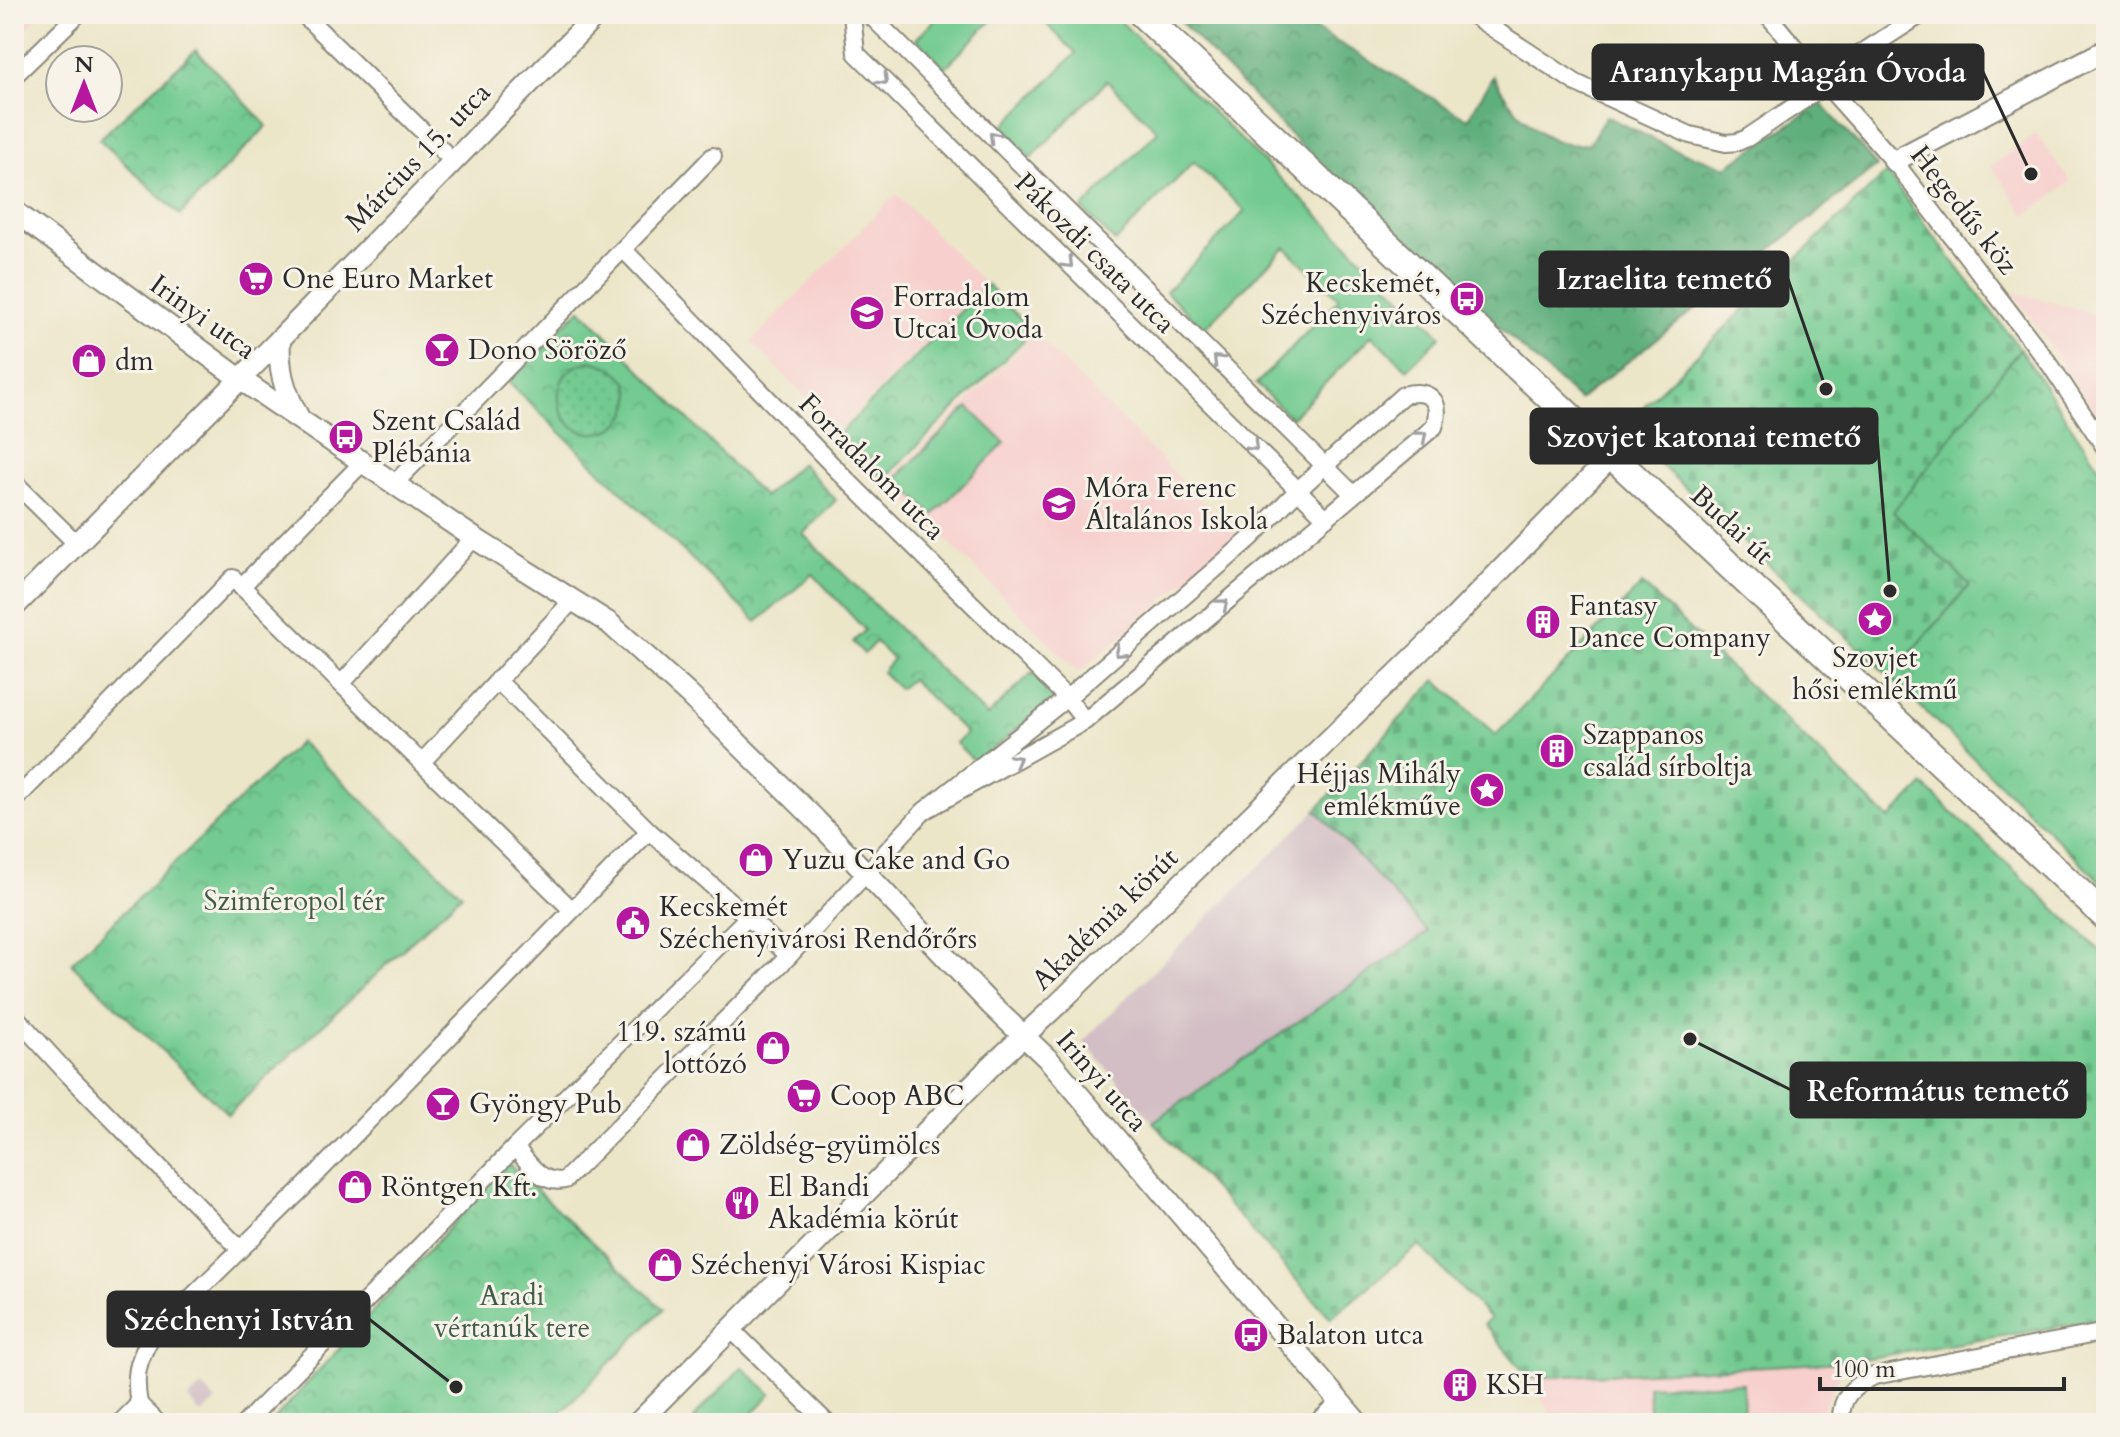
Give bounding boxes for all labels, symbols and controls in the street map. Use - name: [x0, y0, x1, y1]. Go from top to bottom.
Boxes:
- north arrow: [44, 44, 124, 124]
- callout: Aranykapu Magán Óvoda: [1593, 45, 1983, 99]
- text: N: [74, 50, 94, 80]
- text: Aranykapu Magán Óvoda: [1609, 52, 1967, 93]
- one-way arrow: [874, 71, 888, 85]
- street label: Március 15. utca: [337, 74, 499, 240]
- one-way arrow: [989, 132, 1003, 146]
- street label: Hegedűs köz: [1902, 137, 2027, 283]
- street label: Pákozdi csata utca: [1006, 164, 1184, 342]
- callout: Izraelita temető: [1540, 252, 1788, 306]
- one-way arrow: [1059, 254, 1073, 268]
- text: Izraelita temető: [1556, 259, 1772, 300]
- supermarket icon: One Euro Market: [237, 260, 275, 298]
- place label: One Euro Market: [282, 260, 493, 298]
- place label: Kecskemét, Széchenyiváros: [1261, 264, 1441, 334]
- street label: Irinyi utca: [142, 266, 264, 368]
- place label: Forradalom Utcai Óvoda: [893, 278, 1043, 348]
- bus stop icon: Kecskemét, Széchenyiváros: [1448, 280, 1486, 318]
- school or university icon: Forradalom Utcai Óvoda: [848, 294, 886, 332]
- bar icon: Dono Söröző: [423, 331, 461, 369]
- place label: Dono Söröző: [468, 331, 627, 369]
- shop icon: dm: [70, 342, 108, 380]
- place label: dm: [115, 342, 154, 380]
- one-way arrow: [1213, 354, 1228, 369]
- street label: Forradalom utca: [790, 385, 954, 549]
- place label: Szent Család Plébánia: [372, 402, 521, 472]
- callout: Szovjet katonai temető: [1531, 409, 1877, 463]
- text: Szovjet katonai temető: [1547, 417, 1861, 458]
- bus stop icon: Szent Család Plébánia: [327, 418, 365, 456]
- one-way arrow: [1413, 432, 1428, 446]
- one-way arrow: [1244, 437, 1258, 451]
- place label: Móra Ferenc Általános Iskola: [1085, 469, 1268, 539]
- street label: Budai út: [1682, 477, 1782, 573]
- school or university icon: Móra Ferenc Általános Iskola: [1040, 485, 1078, 523]
- place label: Fantasy Dance Company: [1569, 587, 1771, 657]
- one-way arrow: [1214, 599, 1229, 614]
- place icon: Szovjet hősi emlékmű: [1856, 600, 1894, 638]
- building icon: Fantasy Dance Company: [1524, 603, 1562, 641]
- place label: Szovjet hősi emlékmű: [1792, 639, 1958, 709]
- one-way arrow: [1114, 642, 1129, 657]
- place label: Szappanos család sírboltja: [1583, 716, 1752, 786]
- building icon: Szappanos család sírboltja: [1538, 732, 1576, 770]
- one-way arrow: [1007, 754, 1022, 770]
- place label: Héjjas Mihály emlékműve: [1296, 755, 1461, 825]
- place icon: Héjjas Mihály emlékműve: [1468, 771, 1506, 809]
- street label: Akadémia körút: [1023, 839, 1187, 999]
- shop icon: Yuzu Cake and Go: [737, 841, 775, 879]
- place label: Yuzu Cake and Go: [782, 841, 1010, 879]
- park label: Szimferopol tér: [203, 882, 385, 920]
- place label: Kecskemét Széchenyivárosi Rendőrőrs: [659, 888, 977, 958]
- public building icon: Kecskemét Széchenyivárosi Rendőrőrs: [614, 904, 652, 942]
- place label: 119. számú lottózó: [616, 1013, 747, 1083]
- street label: Irinyi utca: [1047, 1022, 1157, 1140]
- shop icon: 119. számú lottózó: [754, 1029, 792, 1067]
- callout: Református temető: [1791, 1063, 2085, 1117]
- text: Református temető: [1807, 1071, 2069, 1112]
- supermarket icon: Coop ABC: [785, 1077, 823, 1115]
- place label: Coop ABC: [830, 1077, 964, 1115]
- bar icon: Gyöngy Pub: [424, 1085, 462, 1123]
- place label: Gyöngy Pub: [469, 1085, 622, 1123]
- shop icon: Zöldség-gyümölcs: [674, 1126, 712, 1164]
- place label: Zöldség-gyümölcs: [719, 1126, 940, 1164]
- shop icon: Röntgen Kft.: [336, 1168, 374, 1206]
- place label: Röntgen Kft.: [381, 1168, 537, 1206]
- place label: El Bandi Akadémia körút: [768, 1168, 958, 1238]
- restaurant icon: El Bandi Akadémia körút: [723, 1184, 761, 1222]
- shop icon: Széchenyi Városi Kispiac: [646, 1246, 684, 1284]
- place label: Széchenyi Városi Kispiac: [691, 1246, 986, 1284]
- park label: Aradi vértanúk tere: [434, 1277, 590, 1347]
- callout: Széchenyi István: [108, 1292, 369, 1346]
- text: Széchenyi István: [124, 1300, 354, 1341]
- bus stop icon: Balaton utca: [1232, 1316, 1270, 1354]
- place label: Balaton utca: [1277, 1316, 1424, 1354]
- scale bar: [1820, 1341, 2064, 1391]
- text: 100 m: [1832, 1353, 1896, 1386]
- building icon: KSH: [1441, 1366, 1479, 1404]
- place label: KSH: [1486, 1366, 1544, 1404]

